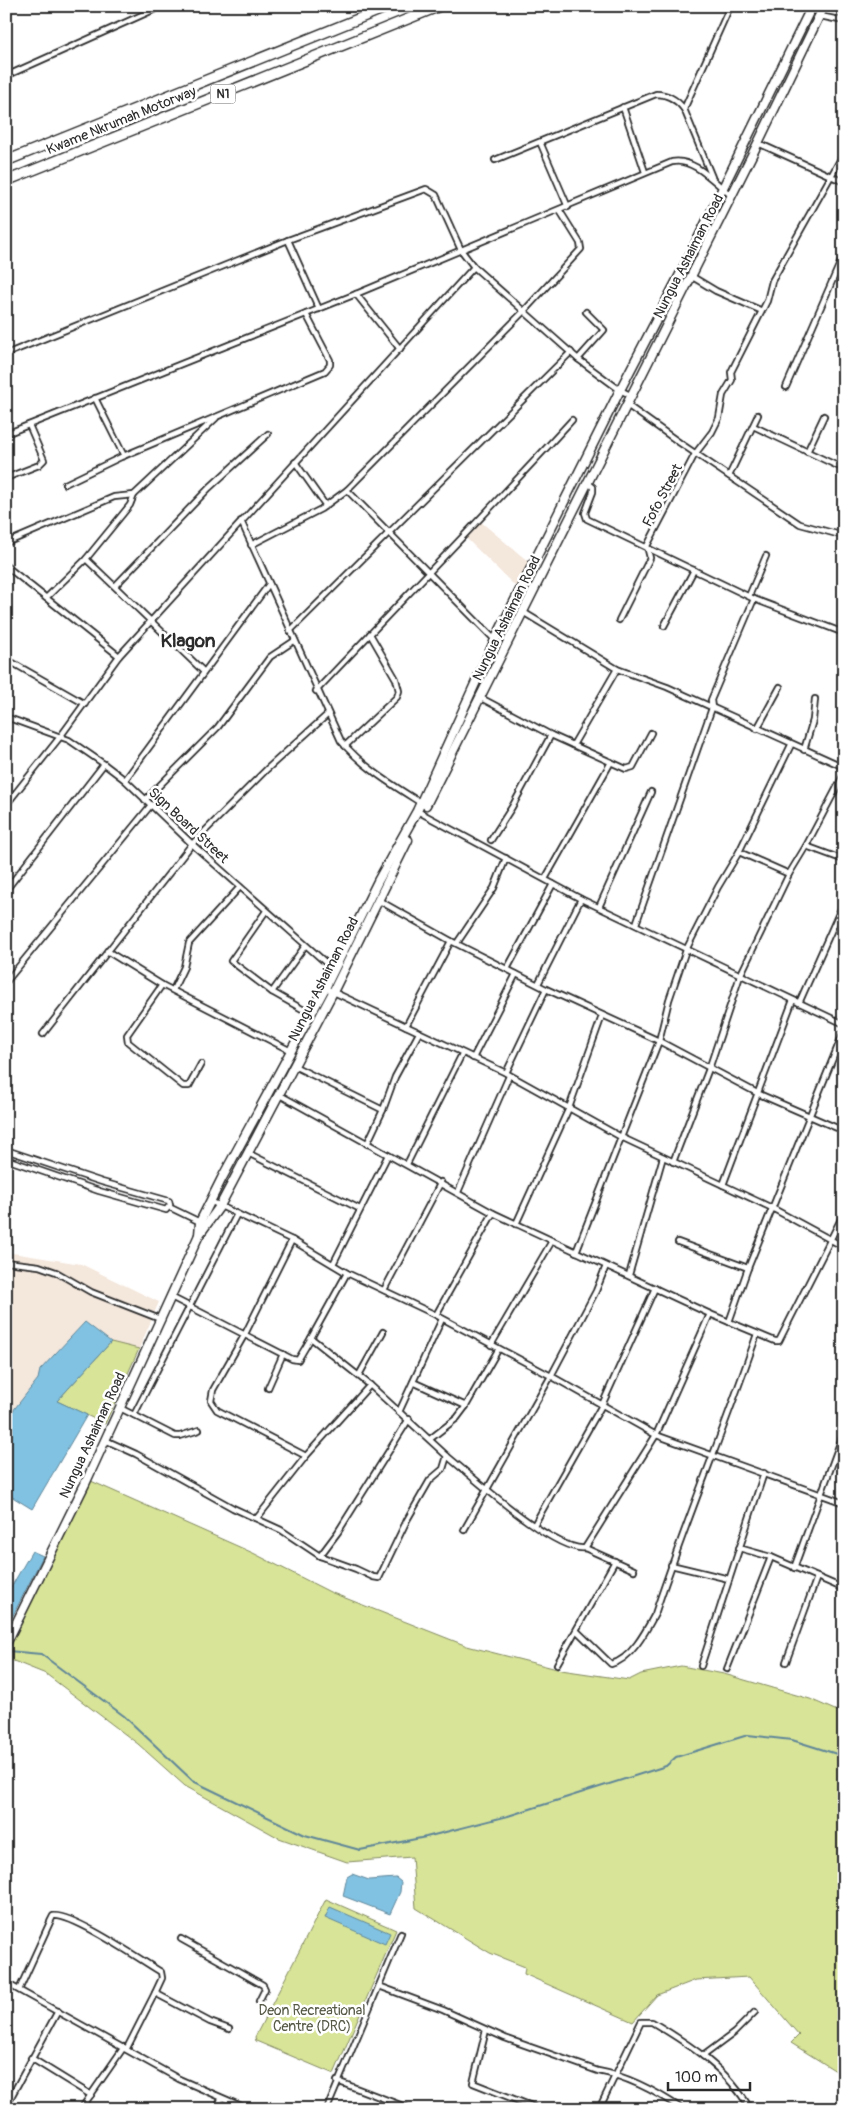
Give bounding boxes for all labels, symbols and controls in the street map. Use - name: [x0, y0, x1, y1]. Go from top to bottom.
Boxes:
- street label: Kwame Nkrumah Motorway: [44, 83, 199, 158]
- road number: N1: [210, 85, 236, 104]
- street label: Nungua Ashaiman Road: [650, 191, 727, 321]
- street label: Fofo Street: [639, 461, 686, 530]
- street label: Nungua Ashaiman Road: [469, 553, 544, 684]
- district label: Klagon: [160, 629, 216, 653]
- street label: Sign Board Street: [145, 784, 232, 867]
- street label: Nungua Ashaiman Road: [285, 914, 362, 1044]
- street label: Nungua Ashaiman Road: [56, 1369, 129, 1501]
- park label: Deon Recreational Centre (DRC): [258, 2002, 366, 2035]
- scale bar: [668, 2060, 750, 2092]
- text: 100 m: [675, 2068, 718, 2087]

